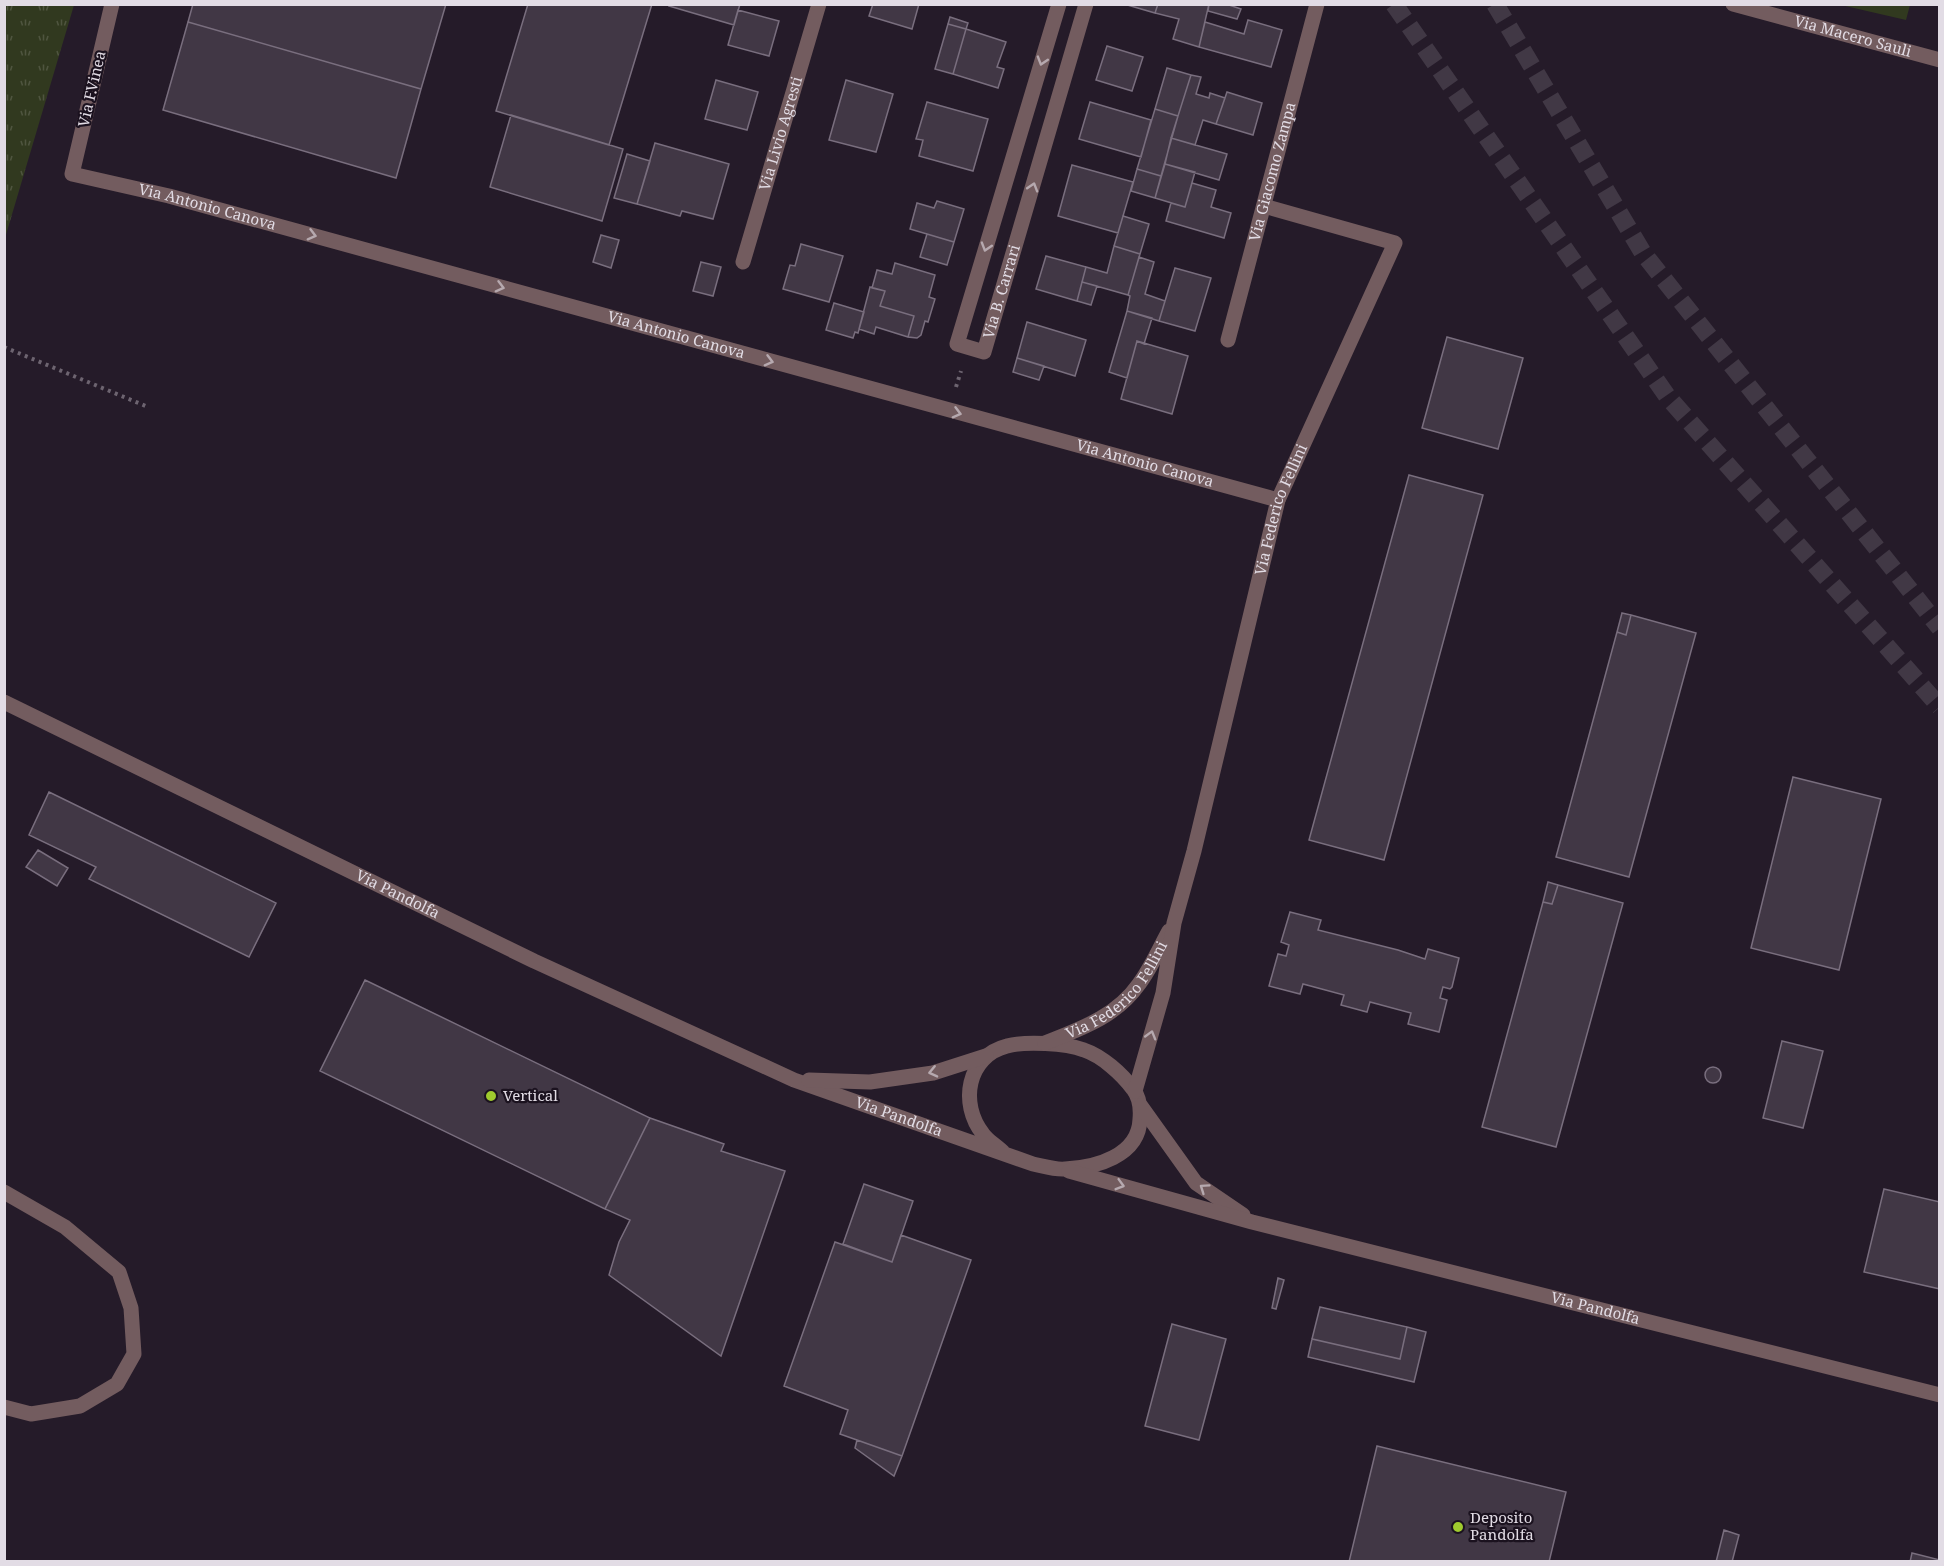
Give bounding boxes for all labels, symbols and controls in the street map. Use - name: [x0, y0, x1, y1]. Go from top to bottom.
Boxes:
- street label: Via Macero Sauli: [1792, 10, 1914, 61]
- street label: Via F.Vinea: [73, 49, 109, 129]
- one-way arrow: [1037, 55, 1049, 66]
- street label: Via Livio Agresti: [754, 74, 806, 193]
- street label: Via Giacomo Zampa: [1244, 100, 1300, 243]
- street label: Via Antonio Canova: [137, 178, 279, 234]
- one-way arrow: [1026, 182, 1038, 193]
- one-way arrow: [306, 228, 317, 240]
- street label: Via B. Carrari: [978, 242, 1024, 341]
- one-way arrow: [981, 242, 993, 252]
- one-way arrow: [494, 280, 505, 292]
- street label: Via Antonio Canova: [605, 306, 747, 362]
- one-way arrow: [763, 354, 774, 366]
- one-way arrow: [952, 405, 962, 418]
- street label: Via Antonio Canova: [1074, 434, 1216, 491]
- street label: Via Federico Fellini: [1249, 440, 1311, 577]
- street label: Via Pandolfa: [353, 864, 443, 922]
- street label: Via Federico Fellini: [1062, 937, 1171, 1043]
- one-way arrow: [1144, 1030, 1156, 1041]
- one-way arrow: [928, 1065, 938, 1078]
- place label: Vertical: [503, 1085, 558, 1105]
- marker: Vertical: [484, 1089, 498, 1103]
- street label: Via Pandolfa: [853, 1091, 945, 1140]
- one-way arrow: [1114, 1178, 1125, 1190]
- one-way arrow: [1200, 1184, 1211, 1195]
- street label: Via Pandolfa: [1549, 1287, 1642, 1328]
- place label: Deposito Pandolfa: [1470, 1507, 1534, 1544]
- marker: Deposito Pandolfa: [1451, 1520, 1465, 1534]

